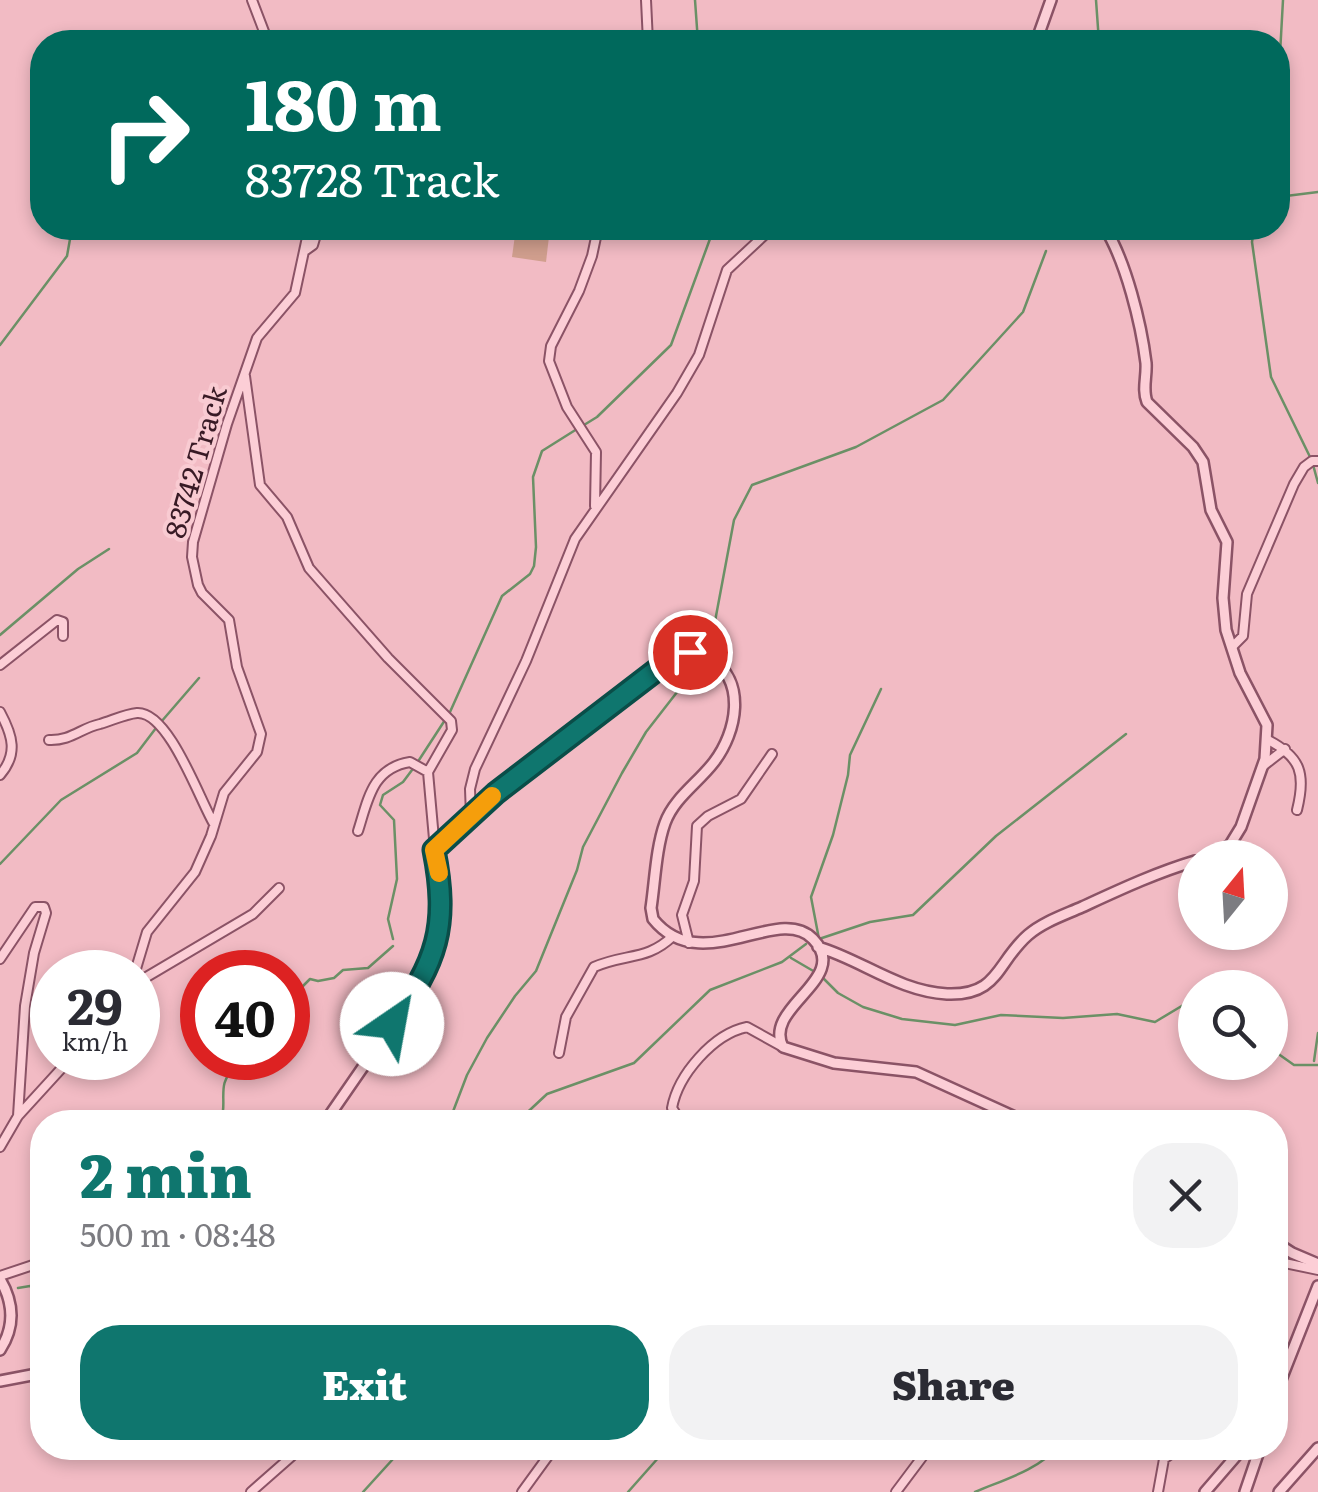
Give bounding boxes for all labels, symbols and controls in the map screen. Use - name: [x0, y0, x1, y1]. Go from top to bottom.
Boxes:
- text: 180 m: [245, 49, 442, 153]
- icon: right: [80, 70, 210, 200]
- text: 83728 Track: [245, 144, 499, 211]
- street label: 83742 Track: [152, 380, 236, 542]
- pin: [648, 610, 733, 695]
- icon: arrive: [663, 625, 718, 680]
- north arrow: [1178, 840, 1288, 950]
- map controls: [1178, 840, 1288, 1080]
- speed limit sign: 40: [180, 950, 310, 1080]
- text: 29: [67, 966, 123, 1040]
- button: search: [1178, 970, 1288, 1080]
- position arrow: [340, 972, 444, 1076]
- text: km/h: [62, 1022, 128, 1059]
- text: 2 min: [80, 1127, 252, 1216]
- button: close: [1133, 1143, 1238, 1248]
- text: 500 m · 08:48: [80, 1209, 276, 1257]
- button: Exit: [80, 1325, 649, 1440]
- button: Share: [669, 1325, 1238, 1440]

